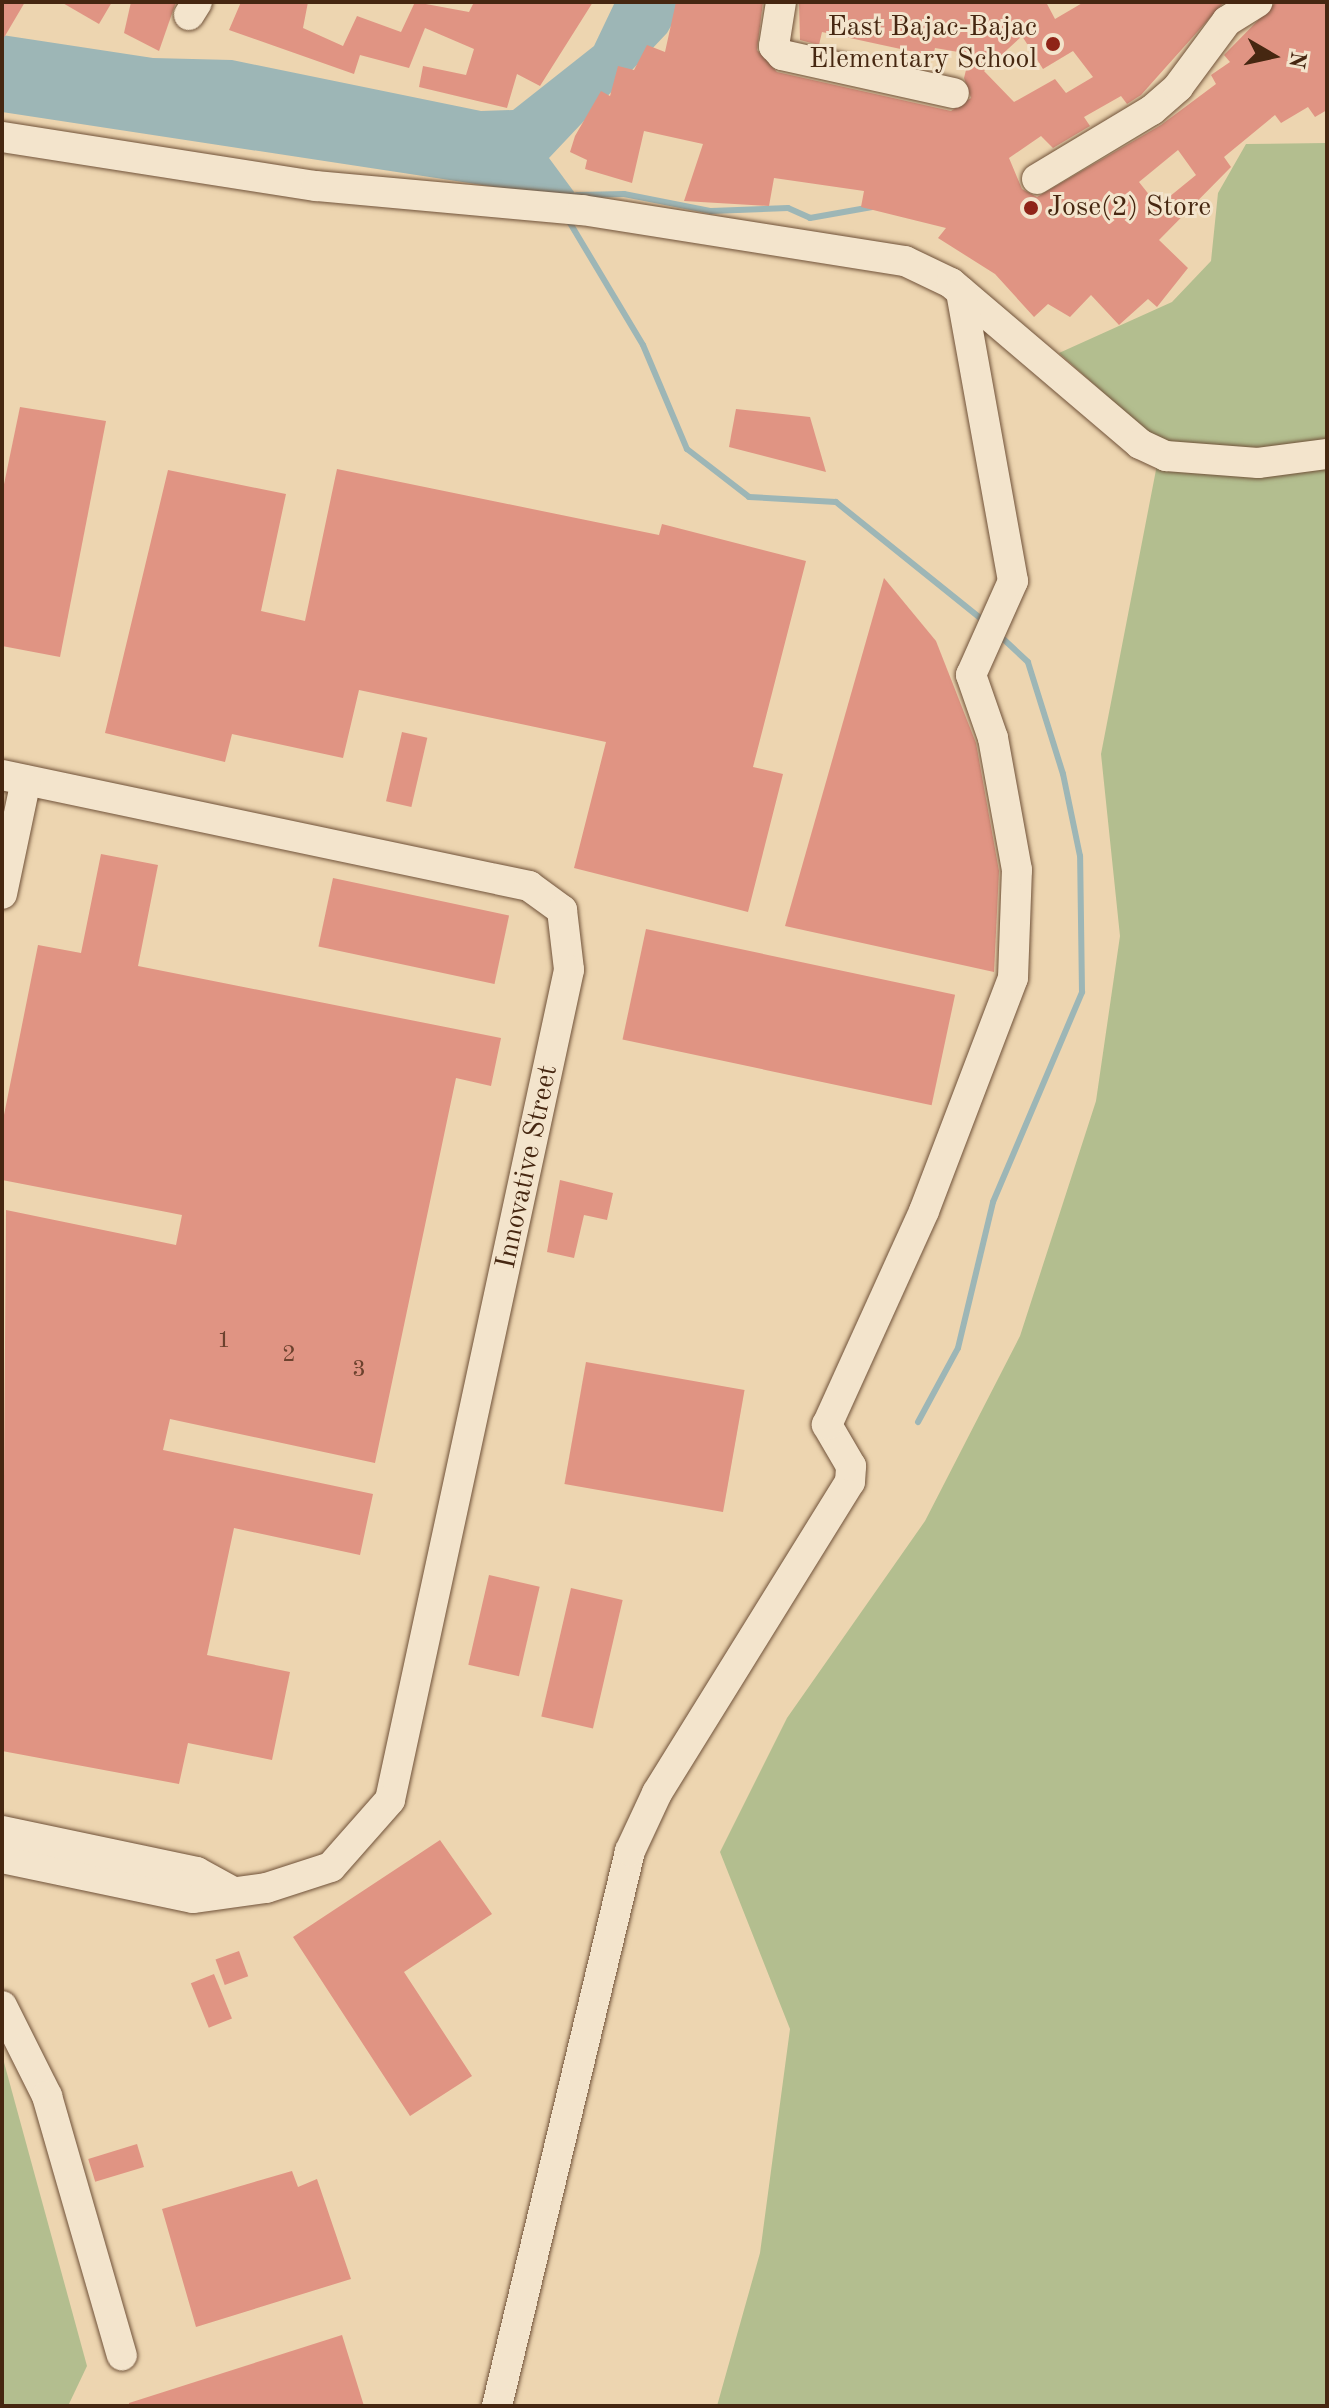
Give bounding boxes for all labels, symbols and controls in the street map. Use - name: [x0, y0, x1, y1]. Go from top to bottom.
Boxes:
- place label: East Bajac-Bajac Elementary School: [809, 11, 1037, 77]
- north arrow: [1233, 16, 1313, 96]
- marker: East Bajac-Bajac Elementary School: [1044, 35, 1062, 53]
- text: N: [1285, 50, 1309, 70]
- place label: Jose(2) Store: [1047, 191, 1211, 225]
- marker: Jose(2) Store: [1022, 199, 1040, 217]
- street label: Innovative Street: [490, 1062, 566, 1272]
- house number: 1: [217, 1328, 231, 1356]
- house number: 2: [282, 1342, 296, 1370]
- house number: 3: [352, 1357, 366, 1385]

